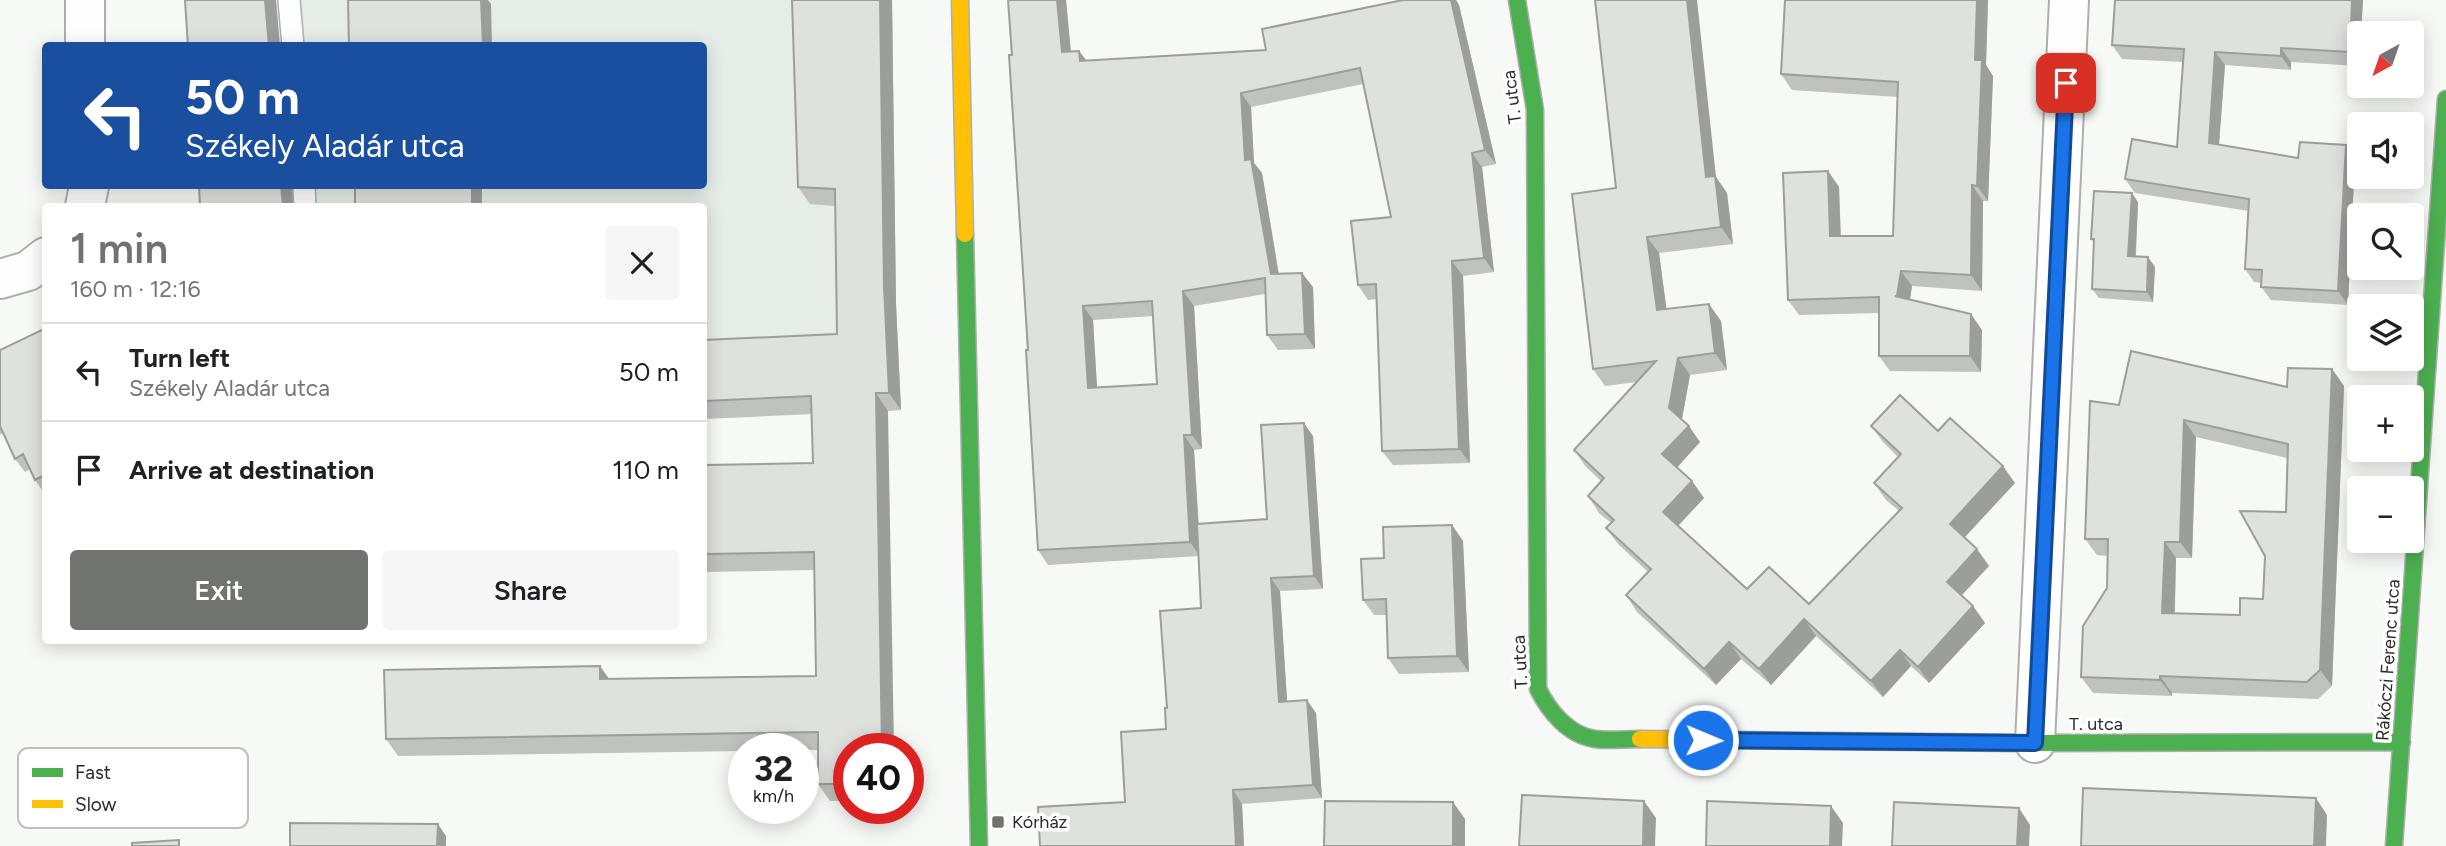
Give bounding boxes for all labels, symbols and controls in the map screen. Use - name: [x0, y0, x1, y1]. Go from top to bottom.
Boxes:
- north arrow: [2347, 21, 2424, 98]
- map controls: [2347, 21, 2424, 553]
- pin: [2036, 53, 2096, 113]
- icon: arrive: [2047, 64, 2085, 102]
- text: 50 m: [185, 67, 300, 126]
- street label: T. utca: [1498, 69, 1526, 125]
- icon: left: [70, 70, 161, 161]
- button: sound: [2347, 112, 2424, 189]
- text: Székely Aladár utca: [185, 127, 465, 165]
- button: search: [2347, 203, 2424, 280]
- text: 1 min: [70, 223, 168, 274]
- button: close: [605, 226, 679, 300]
- text: 160 m · 12:16: [70, 275, 200, 303]
- button: layers: [2347, 294, 2424, 371]
- text: Turn left: [129, 342, 230, 374]
- icon: left: [70, 353, 108, 391]
- text: 50 m: [619, 356, 679, 388]
- text: Székely Aladár utca: [129, 374, 330, 402]
- button: +: [2347, 385, 2424, 462]
- icon: arrive: [70, 451, 108, 489]
- text: Arrive at destination: [129, 454, 374, 486]
- text: 110 m: [612, 454, 679, 486]
- button: −: [2347, 476, 2424, 553]
- button: Exit: [70, 550, 368, 630]
- button: Share: [382, 550, 679, 630]
- street label: Rákóczi Ferenc utca: [2371, 578, 2405, 742]
- street label: T. utca: [1508, 635, 1532, 689]
- position arrow: [1666, 703, 1740, 777]
- street label: T. utca: [2069, 713, 2123, 735]
- speed limit sign: 40: [833, 733, 924, 824]
- legend: [18, 748, 248, 828]
- text: 32: [754, 748, 793, 790]
- text: Fast: [75, 761, 111, 784]
- text: km/h: [753, 785, 794, 807]
- text: Slow: [75, 793, 117, 816]
- place label: Kórház: [1012, 811, 1068, 833]
- marker: Kórház: [990, 814, 1006, 830]

